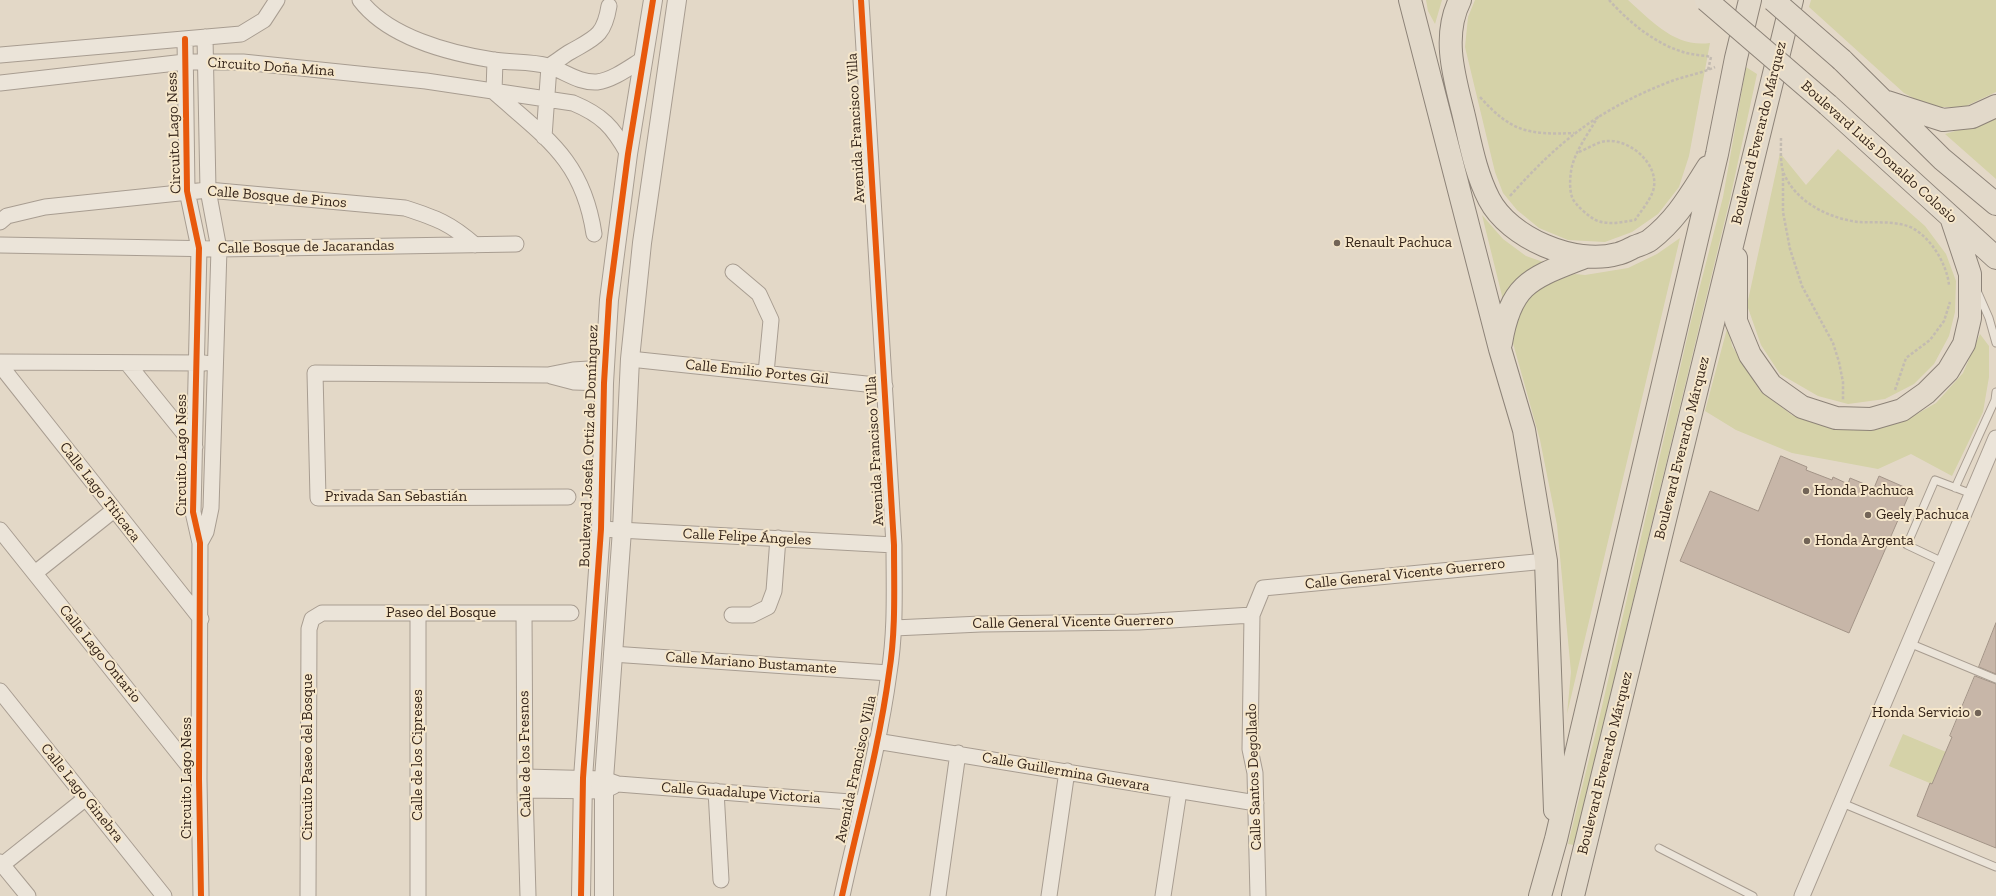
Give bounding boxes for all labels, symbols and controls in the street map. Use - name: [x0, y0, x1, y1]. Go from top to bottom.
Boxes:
- street label: Boulevard Everardo Márquez: [1727, 39, 1791, 227]
- street label: Avenida Francisco Villa: [843, 53, 869, 203]
- street label: Circuito Doña Mina: [207, 54, 335, 80]
- street label: Circuito Lago Ness: [163, 72, 185, 194]
- street label: Boulevard Luis Donaldo Colosio: [1797, 77, 1961, 227]
- street label: Calle Bosque de Pinos: [207, 182, 347, 212]
- place label: Renault Pachuca: [1345, 234, 1452, 252]
- street label: Calle Bosque de Jacarandas: [218, 236, 394, 258]
- marker: Renault Pachuca: [1332, 238, 1342, 248]
- street label: Boulevard Josefa Ortiz de Domínguez: [576, 324, 602, 568]
- street label: Boulevard Everardo Márquez: [1650, 354, 1714, 542]
- street label: Calle Emilio Portes Gil: [684, 356, 830, 388]
- street label: Avenida Francisco Villa: [862, 376, 888, 526]
- street label: Circuito Lago Ness: [173, 394, 191, 516]
- street label: Calle Lago Titicaca: [55, 438, 145, 546]
- place label: Honda Pachuca: [1814, 482, 1914, 500]
- marker: Honda Pachuca: [1801, 486, 1811, 496]
- street label: Privada San Sebastián: [325, 488, 467, 506]
- place label: Geely Pachuca: [1876, 506, 1969, 524]
- marker: Geely Pachuca: [1863, 510, 1873, 520]
- street label: Calle Felipe Ángeles: [682, 525, 812, 549]
- place label: Honda Argenta: [1815, 532, 1914, 550]
- marker: Honda Argenta: [1802, 536, 1812, 546]
- street label: Calle General Vicente Guerrero: [1304, 555, 1506, 593]
- street label: Calle Lago Ontario: [55, 601, 145, 707]
- street label: Paseo del Bosque: [386, 604, 496, 622]
- street label: Calle General Vicente Guerrero: [972, 611, 1174, 633]
- street label: Calle Mariano Bustamante: [665, 648, 837, 678]
- street label: Boulevard Everardo Márquez: [1573, 669, 1637, 857]
- street label: Circuito Paseo del Bosque: [299, 674, 317, 840]
- street label: Calle de los Cipreses: [409, 689, 427, 821]
- street label: Calle de los Fresnos: [515, 690, 535, 818]
- street label: Avenida Francisco Villa: [832, 694, 880, 844]
- street label: Calle Santos Degollado: [1242, 703, 1266, 851]
- place label: Honda Servicio: [1872, 704, 1970, 722]
- marker: Honda Servicio: [1973, 708, 1983, 718]
- street label: Circuito Lago Ness: [178, 717, 196, 839]
- street label: Calle Lago Ginebra: [37, 740, 127, 846]
- street label: Calle Guillermina Guevara: [981, 748, 1151, 796]
- street label: Calle Guadalupe Victoria: [661, 778, 821, 808]

